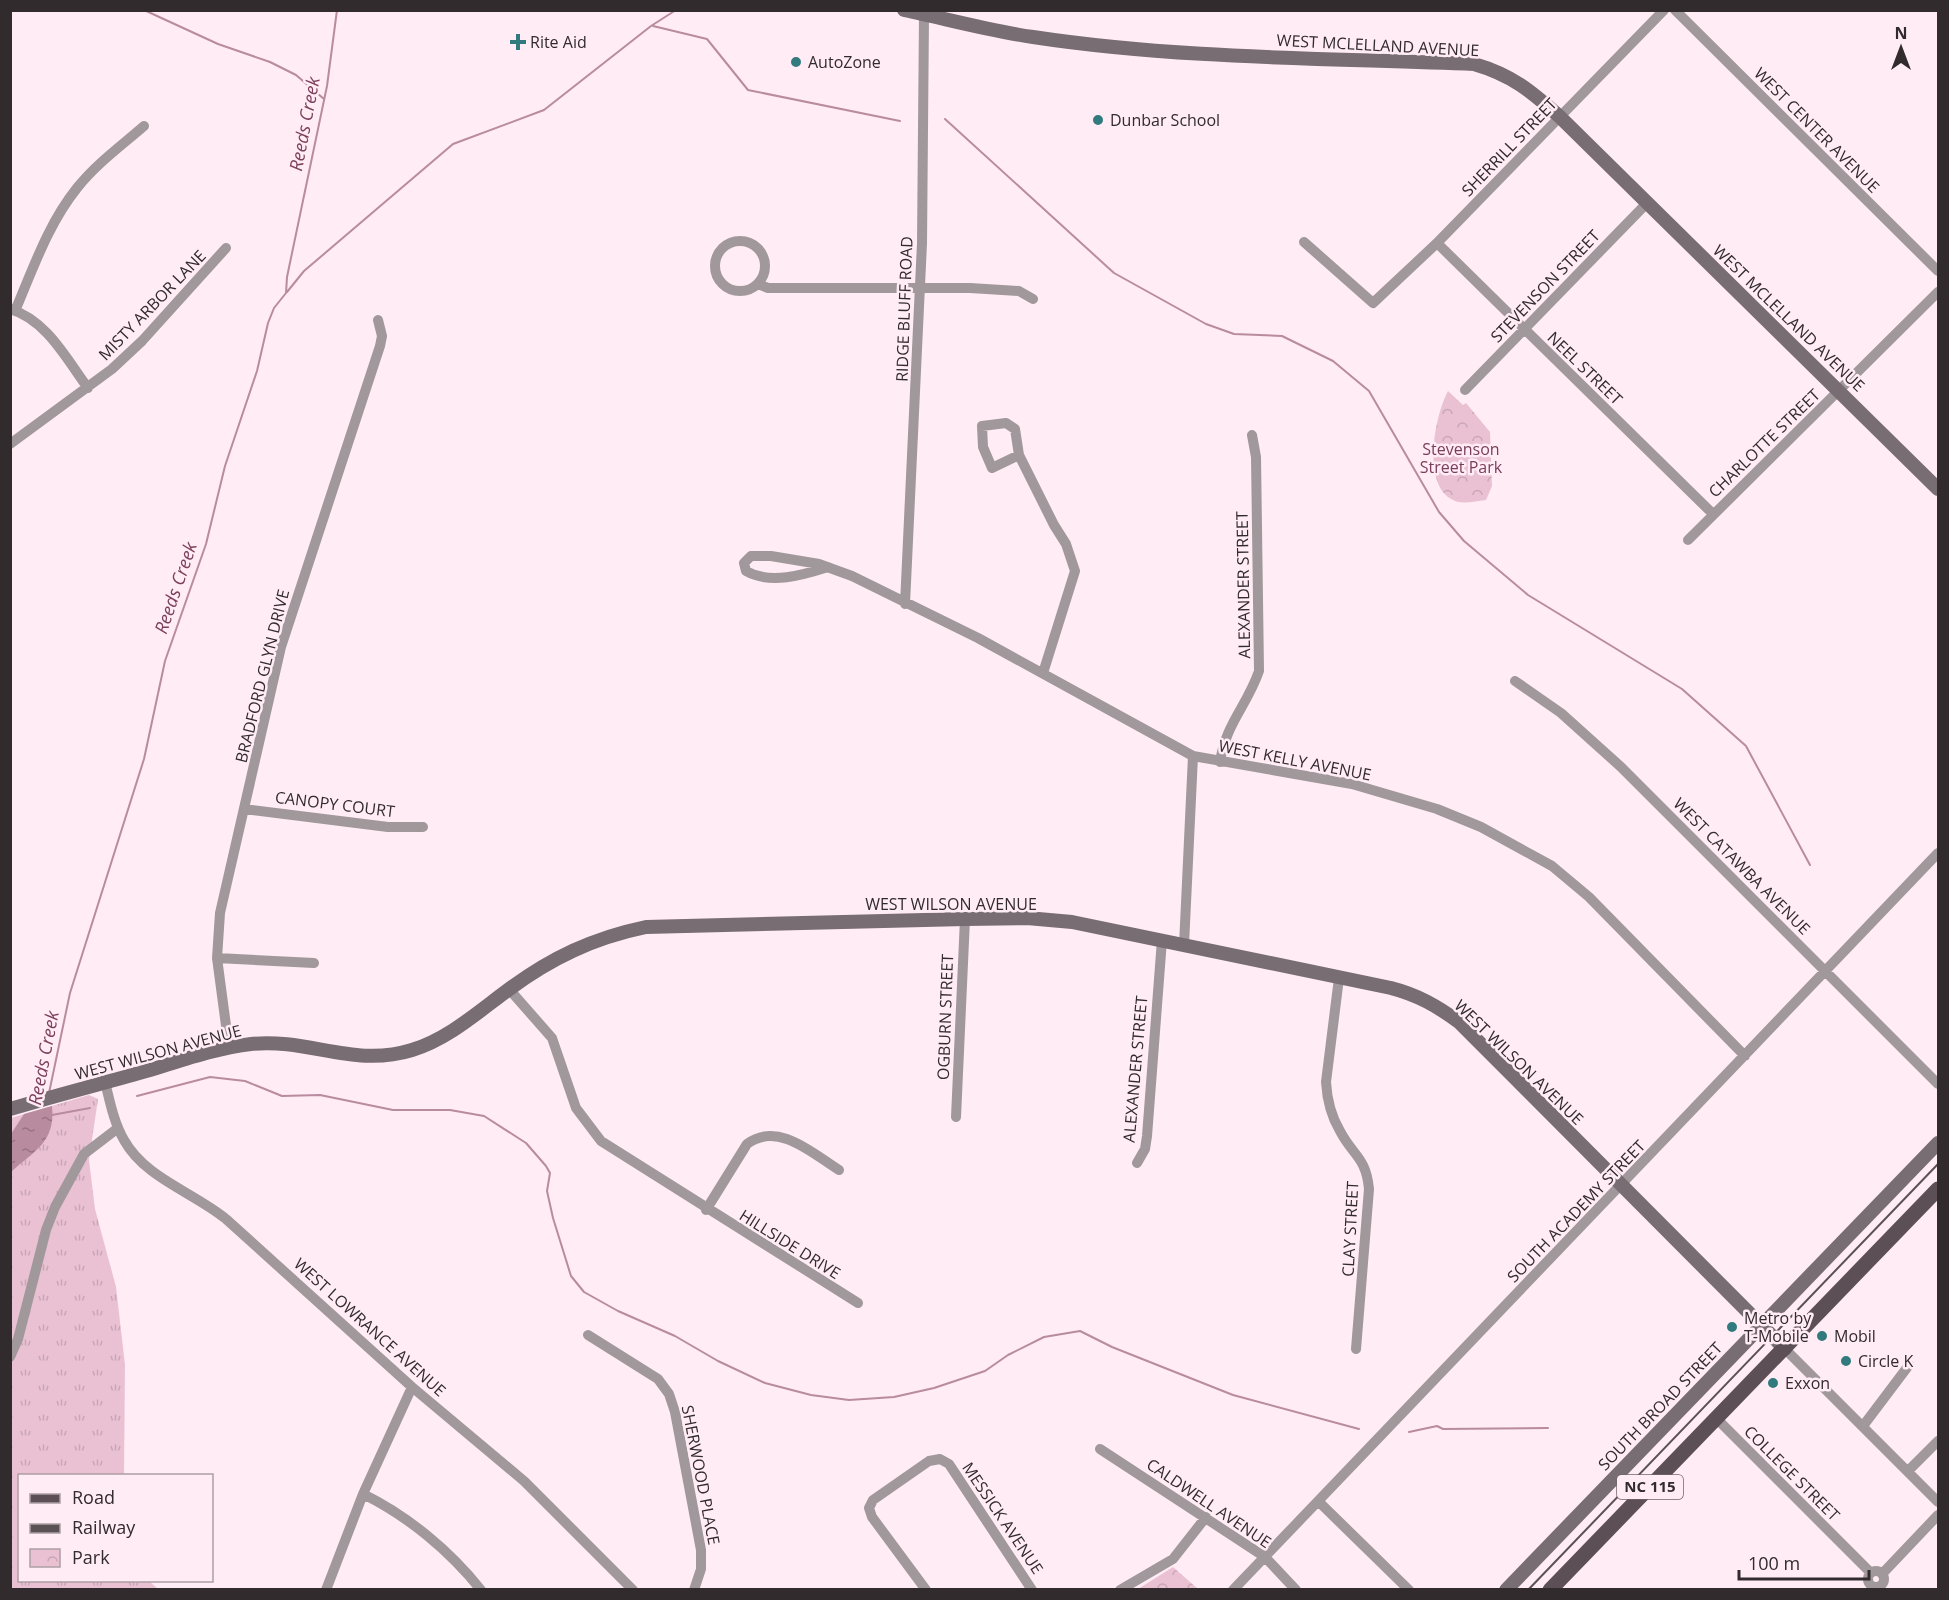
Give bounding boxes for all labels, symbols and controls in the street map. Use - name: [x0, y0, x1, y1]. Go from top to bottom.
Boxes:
- north arrow: [1871, 18, 1931, 78]
- text: N: [1894, 22, 1908, 44]
- street label: WEST MCLELLAND AVENUE: [1276, 29, 1480, 61]
- place label: Rite Aid: [530, 31, 587, 53]
- marker: Rite Aid: [511, 35, 525, 49]
- place label: AutoZone: [808, 51, 881, 73]
- marker: AutoZone: [789, 55, 803, 69]
- street label: WEST CENTER AVENUE: [1749, 62, 1885, 198]
- water label: Reeds Creek: [283, 73, 325, 173]
- street label: SHERRILL STREET: [1456, 93, 1562, 201]
- place label: Dunbar School: [1110, 109, 1220, 131]
- marker: Dunbar School: [1091, 113, 1105, 127]
- street label: STEVENSON STREET: [1486, 225, 1605, 347]
- street label: RIDGE BLUFF ROAD: [890, 236, 918, 382]
- street label: WEST MCLELLAND AVENUE: [1708, 240, 1870, 396]
- street label: MISTY ARBOR LANE: [93, 245, 211, 365]
- street label: NEEL STREET: [1543, 327, 1627, 410]
- street label: CHARLOTTE STREET: [1703, 384, 1825, 502]
- park label: Stevenson Street Park: [1420, 438, 1503, 478]
- street label: ALEXANDER STREET: [1231, 511, 1255, 659]
- water label: Reeds Creek: [148, 537, 202, 637]
- street label: BRADFORD GLYN DRIVE: [230, 587, 294, 765]
- street label: WEST KELLY AVENUE: [1217, 734, 1373, 786]
- street label: CANOPY COURT: [274, 786, 396, 822]
- street label: WEST CATAWBA AVENUE: [1669, 793, 1815, 939]
- street label: WEST WILSON AVENUE: [865, 893, 1037, 915]
- street label: OGBURN STREET: [932, 953, 958, 1080]
- street label: ALEXANDER STREET: [1118, 994, 1152, 1143]
- street label: WEST WILSON AVENUE: [1450, 994, 1588, 1130]
- water label: Reeds Creek: [22, 1007, 64, 1107]
- street label: WEST WILSON AVENUE: [72, 1019, 244, 1085]
- street label: SOUTH ACADEMY STREET: [1502, 1135, 1650, 1287]
- street label: CLAY STREET: [1337, 1180, 1363, 1277]
- street label: HILLSIDE DRIVE: [735, 1204, 845, 1284]
- street label: WEST LOWRANCE AVENUE: [289, 1253, 451, 1401]
- place label: Metro by T-Mobile: [1744, 1307, 1812, 1347]
- marker: Metro by T-Mobile: [1725, 1320, 1739, 1334]
- place label: Mobil: [1834, 1325, 1876, 1347]
- marker: Mobil: [1815, 1329, 1829, 1343]
- street label: SOUTH BROAD STREET: [1593, 1337, 1727, 1475]
- place label: Circle K: [1858, 1350, 1914, 1372]
- marker: Circle K: [1839, 1354, 1853, 1368]
- place label: Exxon: [1785, 1372, 1830, 1394]
- marker: Exxon: [1766, 1376, 1780, 1390]
- street label: SHERWOOD PLACE: [677, 1403, 725, 1547]
- street label: COLLEGE STREET: [1739, 1420, 1845, 1526]
- street label: CALDWELL AVENUE: [1142, 1453, 1276, 1553]
- street label: MESSICK AVENUE: [957, 1458, 1049, 1578]
- legend: [18, 1474, 213, 1582]
- road number: NC 115: [1617, 1475, 1683, 1499]
- text: Road: [72, 1485, 115, 1509]
- text: Railway: [72, 1515, 136, 1539]
- scale bar: [1739, 1543, 1870, 1581]
- text: Park: [72, 1545, 110, 1569]
- text: 100 m: [1748, 1551, 1800, 1575]

